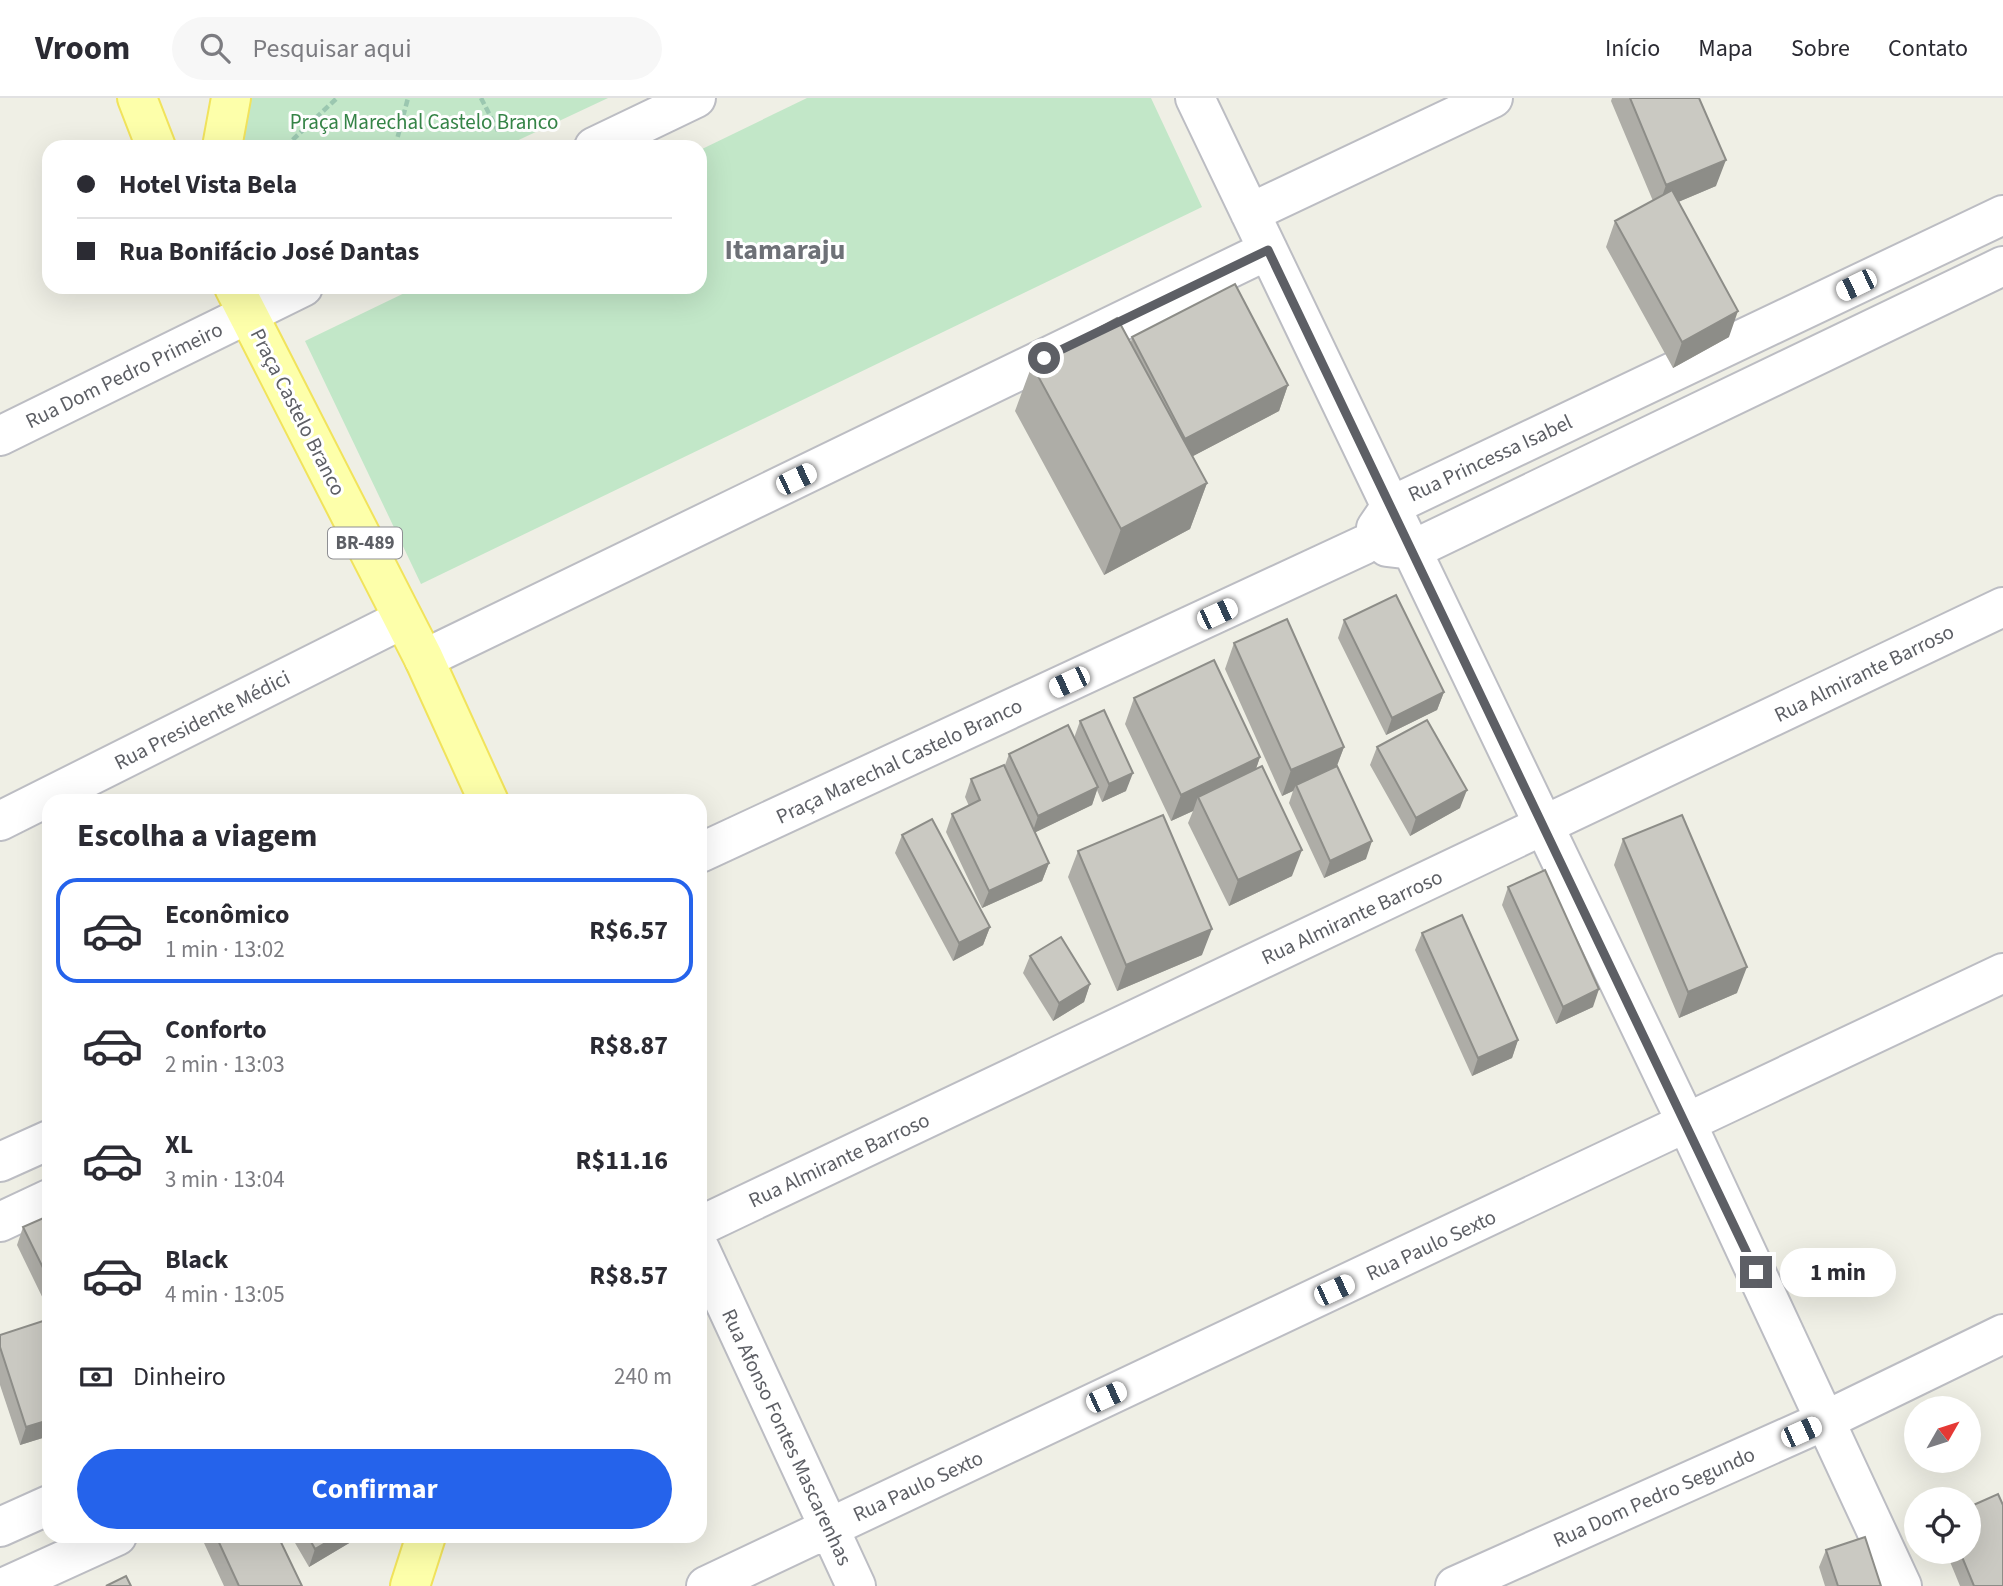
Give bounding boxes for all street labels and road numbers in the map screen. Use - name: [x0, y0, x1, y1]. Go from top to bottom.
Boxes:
- street label: Rua Dom Pedro Primeiro: [20, 314, 228, 436]
- street label: Praça Castelo Branco: [243, 323, 353, 501]
- street label: Rua Princessa Isabel: [1403, 407, 1577, 509]
- road number: BR-489: [328, 528, 402, 558]
- street label: Rua Almirante Barroso: [1769, 616, 1959, 730]
- street label: Rua Presidente Médici: [109, 663, 295, 777]
- street label: Praça Marechal Castelo Branco: [771, 691, 1027, 831]
- street label: Rua Almirante Barroso: [1257, 862, 1447, 972]
- street label: Rua Almirante Barroso: [744, 1105, 934, 1215]
- street label: Rua Paulo Sexto: [1361, 1202, 1501, 1288]
- street label: Rua Afonso Fontes Mascarenhas: [714, 1304, 860, 1570]
- street label: Rua Dom Pedro Segundo: [1548, 1439, 1760, 1555]
- street label: Rua Paulo Sexto: [848, 1443, 988, 1529]

